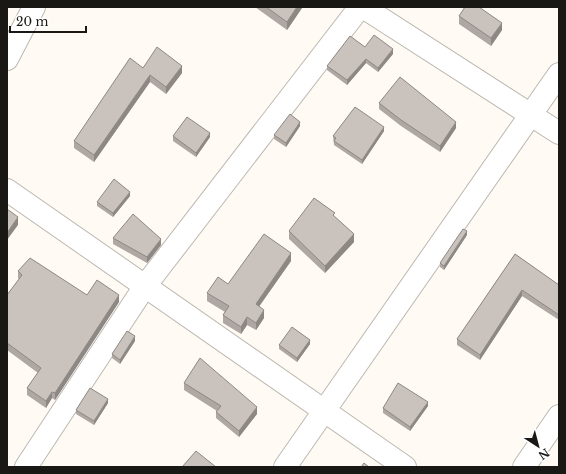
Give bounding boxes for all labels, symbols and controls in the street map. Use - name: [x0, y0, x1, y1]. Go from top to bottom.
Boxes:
- scale bar: [10, 8, 86, 34]
- text: 20 m: [16, 14, 48, 29]
- north arrow: [518, 426, 558, 466]
- text: N: [535, 445, 552, 463]

